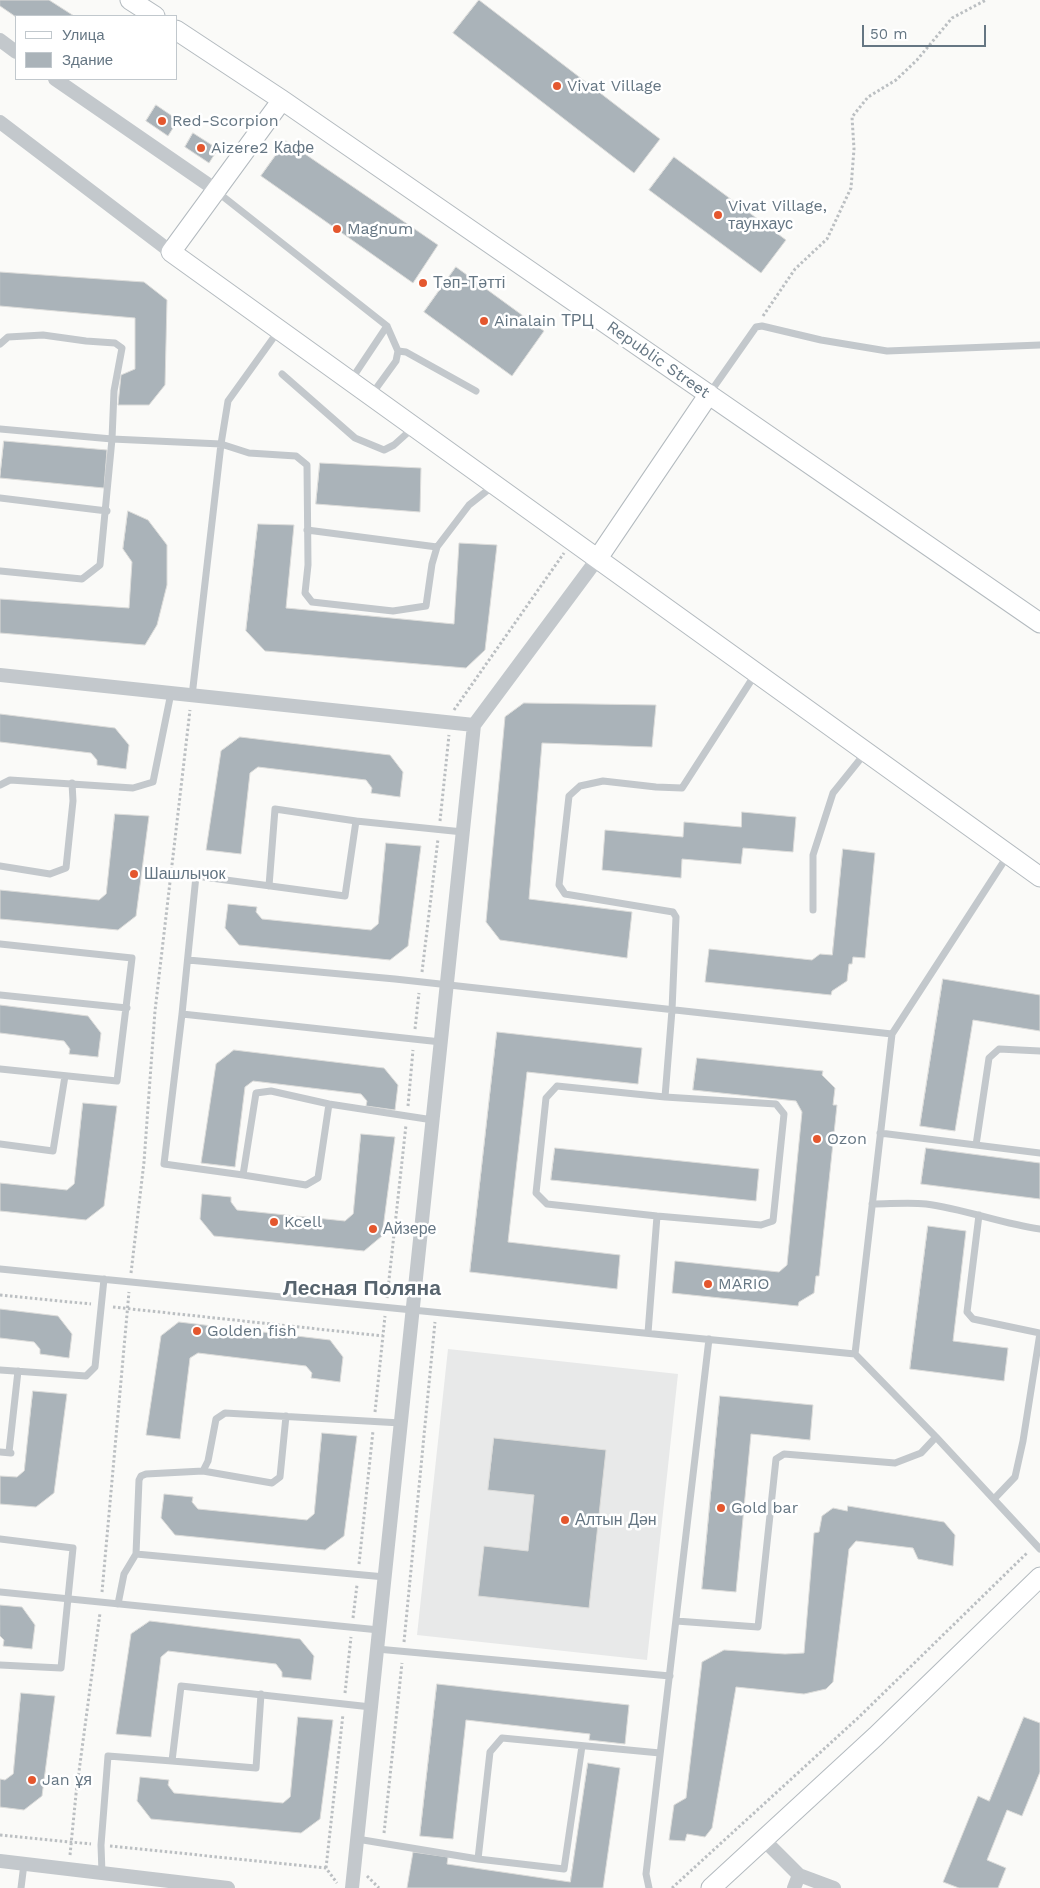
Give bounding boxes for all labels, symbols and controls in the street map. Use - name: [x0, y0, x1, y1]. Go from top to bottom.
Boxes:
- legend: [15, 15, 178, 80]
- scale bar: [865, 15, 989, 47]
- text: 50 m: [870, 25, 907, 43]
- text: Улица: [62, 26, 105, 44]
- text: Здание: [62, 51, 113, 69]
- place label: Vivat Village: [567, 76, 662, 96]
- marker: Vivat Village: [551, 80, 563, 92]
- place label: Red-Scorpion: [172, 111, 279, 131]
- marker: Red-Scorpion: [156, 115, 168, 127]
- place label: Aizere2 Кафе: [211, 138, 314, 158]
- marker: Aizere2 Кафе: [195, 142, 207, 154]
- place label: Vivat Village, таунхаус: [728, 196, 827, 234]
- marker: Vivat Village, таунхаус: [712, 209, 724, 221]
- place label: Magnum: [347, 219, 413, 239]
- marker: Magnum: [331, 223, 343, 235]
- place label: Тәп-Тәтті: [433, 273, 505, 293]
- marker: Тәп-Тәтті: [417, 277, 429, 289]
- place label: Ainalain ТРЦ: [494, 311, 594, 331]
- marker: Ainalain ТРЦ: [478, 315, 490, 327]
- street label: Republic Street: [603, 317, 713, 403]
- place label: Шашлычок: [144, 864, 225, 884]
- marker: Шашлычок: [128, 868, 140, 880]
- place label: Ozon: [827, 1129, 867, 1149]
- marker: Ozon: [811, 1133, 823, 1145]
- place label: Kcell: [284, 1212, 322, 1232]
- marker: Kcell: [268, 1216, 280, 1228]
- place label: Айзере: [383, 1219, 436, 1239]
- marker: Айзере: [367, 1223, 379, 1235]
- place label: MARIO: [718, 1274, 770, 1294]
- district label: Лесная Поляна: [283, 1276, 441, 1302]
- marker: MARIO: [702, 1278, 714, 1290]
- place label: Golden fish: [207, 1321, 297, 1341]
- marker: Golden fish: [191, 1325, 203, 1337]
- place label: Gold bar: [731, 1498, 798, 1518]
- marker: Gold bar: [715, 1502, 727, 1514]
- place label: Алтын Дән: [575, 1510, 657, 1530]
- marker: Алтын Дән: [559, 1514, 571, 1526]
- place label: Jan ұя: [42, 1770, 92, 1790]
- marker: Jan ұя: [26, 1774, 38, 1786]

